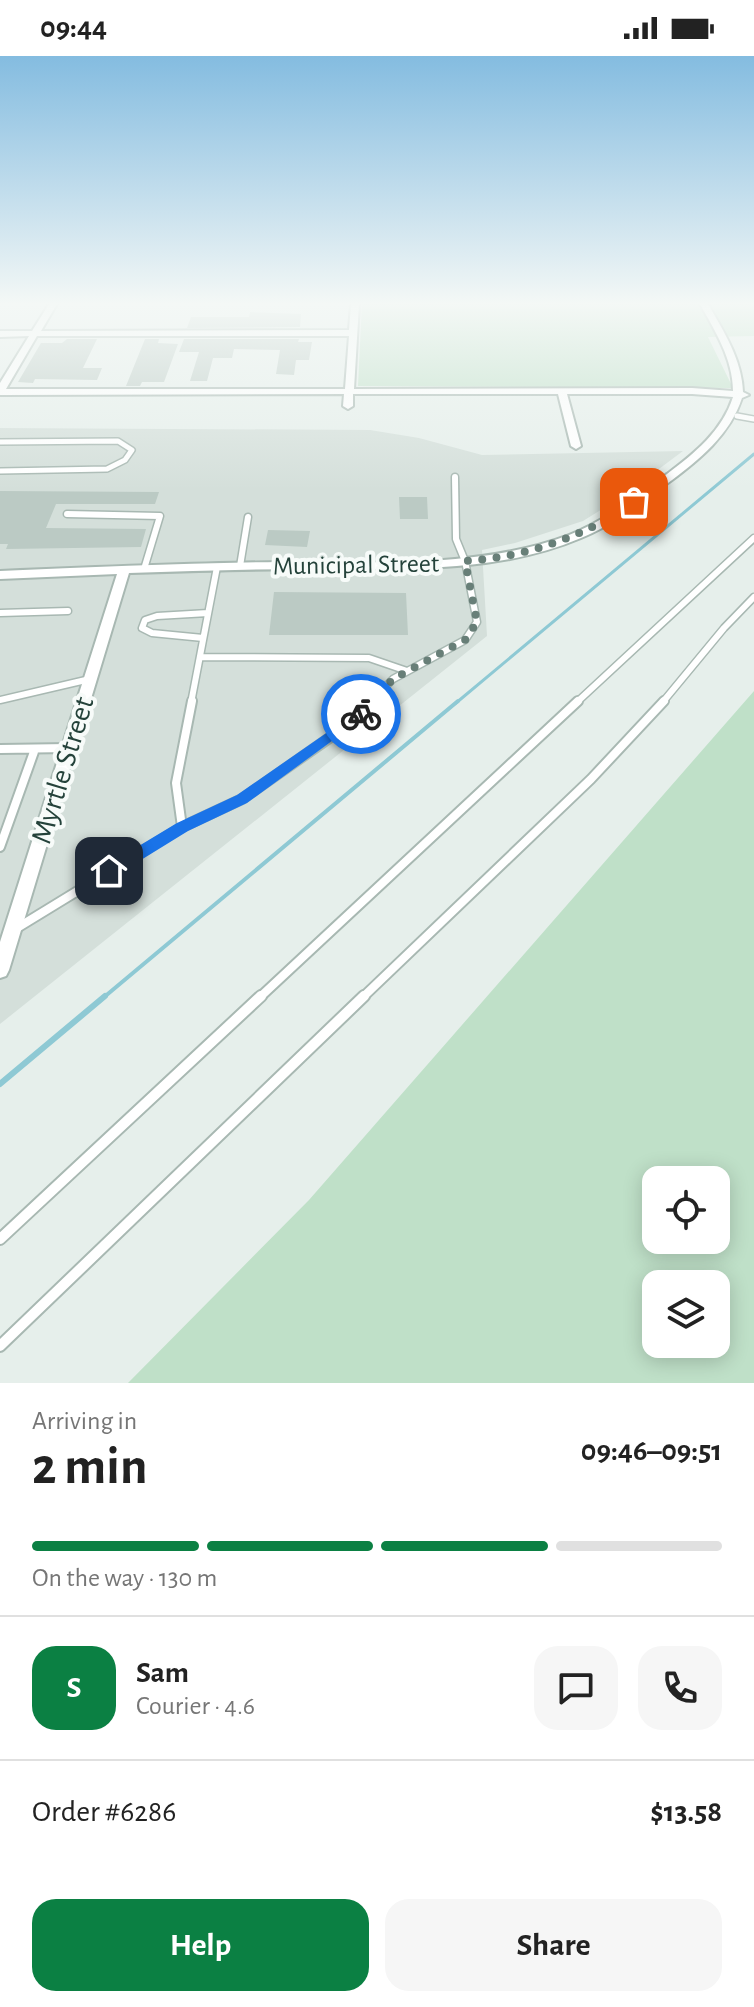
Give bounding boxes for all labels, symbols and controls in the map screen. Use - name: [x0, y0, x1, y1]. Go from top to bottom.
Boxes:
- text: 09:44: [40, 13, 107, 43]
- pin: [600, 468, 668, 536]
- icon: bag: [612, 480, 656, 524]
- street label: Municipal Street: [273, 551, 439, 579]
- courier: [321, 674, 401, 754]
- icon: bike: [339, 692, 383, 736]
- street label: Myrtle Street: [26, 693, 100, 847]
- pin: [75, 837, 143, 905]
- icon: home: [87, 849, 131, 893]
- map controls: [642, 1166, 730, 1358]
- button: locate: [642, 1166, 730, 1254]
- button: layers: [642, 1270, 730, 1358]
- text: Arriving in: [32, 1408, 137, 1434]
- text: 09:46–09:51: [581, 1436, 722, 1466]
- text: 2 min: [32, 1441, 147, 1493]
- text: On the way · 130 m: [32, 1565, 217, 1591]
- button: chat: [534, 1646, 618, 1730]
- button: phone: [638, 1646, 722, 1730]
- text: Sam: [136, 1658, 189, 1688]
- text: S: [67, 1673, 81, 1703]
- text: Courier · 4.6: [136, 1693, 255, 1719]
- text: Order #6286: [32, 1797, 176, 1827]
- text: $13.58: [650, 1797, 722, 1827]
- button: Help: [32, 1899, 369, 1991]
- button: Share: [385, 1899, 722, 1991]

